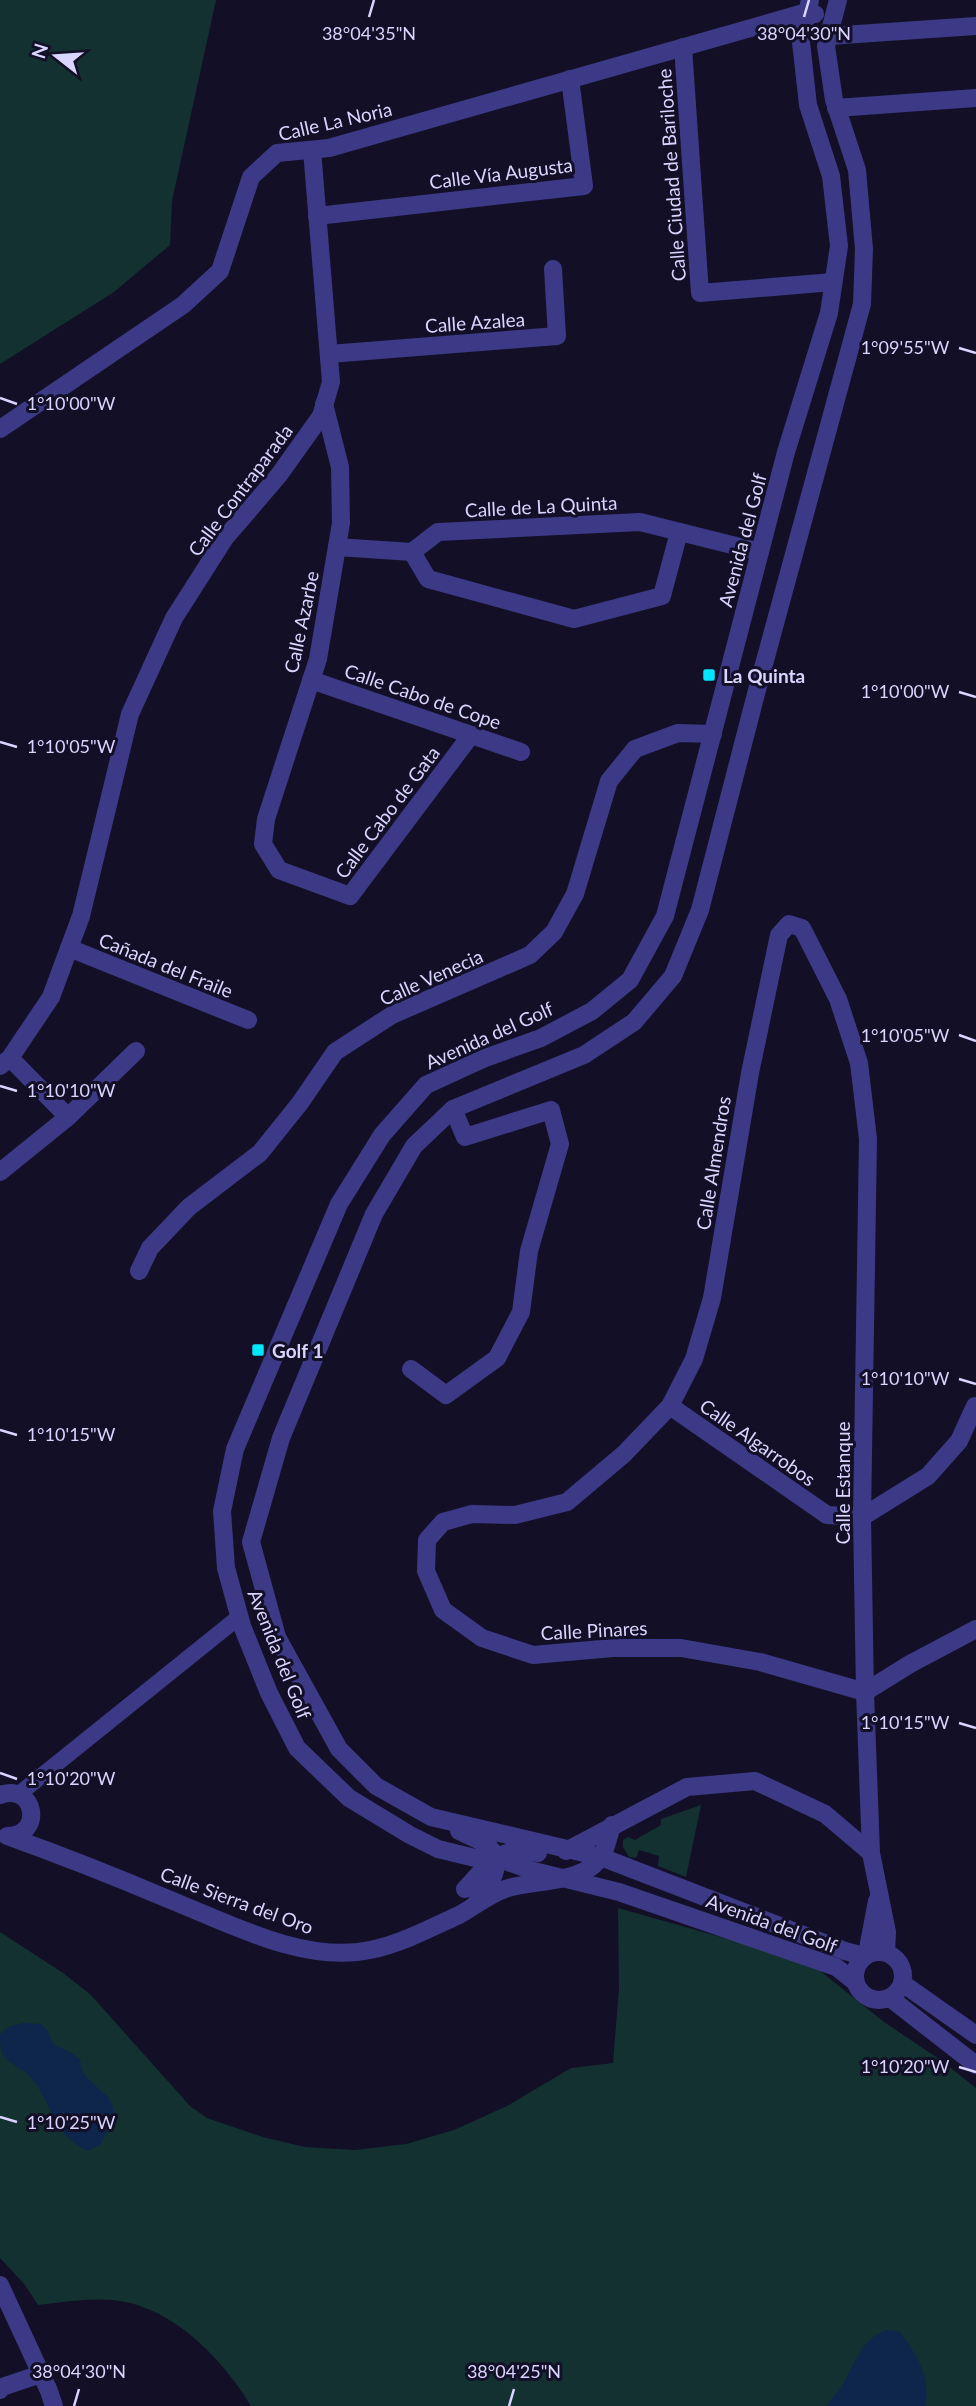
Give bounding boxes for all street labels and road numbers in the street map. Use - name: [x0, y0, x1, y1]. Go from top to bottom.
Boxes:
- street label: Calle Ciudad de Bariloche: [652, 68, 690, 282]
- street label: Calle La Noria: [276, 97, 394, 145]
- street label: Calle Vía Augusta: [428, 153, 574, 193]
- street label: Calle Azalea: [424, 307, 526, 337]
- street label: Calle Contraparada: [183, 420, 297, 560]
- street label: Avenida del Golf: [713, 470, 771, 609]
- street label: Calle de La Quinta: [464, 491, 618, 521]
- street label: Calle Azarbe: [279, 569, 323, 675]
- street label: Calle Cabo de Cope: [342, 658, 504, 734]
- street label: Calle Cabo de Gata: [330, 741, 444, 883]
- street label: Cañada del Fraile: [96, 928, 236, 1002]
- street label: Calle Venecia: [376, 944, 486, 1010]
- street label: Avenida del Golf: [422, 996, 557, 1073]
- street label: Calle Almendros: [691, 1094, 735, 1232]
- street label: Calle Algarrobos: [696, 1394, 820, 1490]
- street label: Calle Estanque: [831, 1421, 854, 1545]
- street label: Avenida del Golf: [244, 1586, 317, 1722]
- street label: Calle Pinares: [540, 1616, 648, 1644]
- street label: Calle Sierra del Oro: [157, 1862, 317, 1938]
- street label: Avenida del Golf: [703, 1889, 841, 1957]

